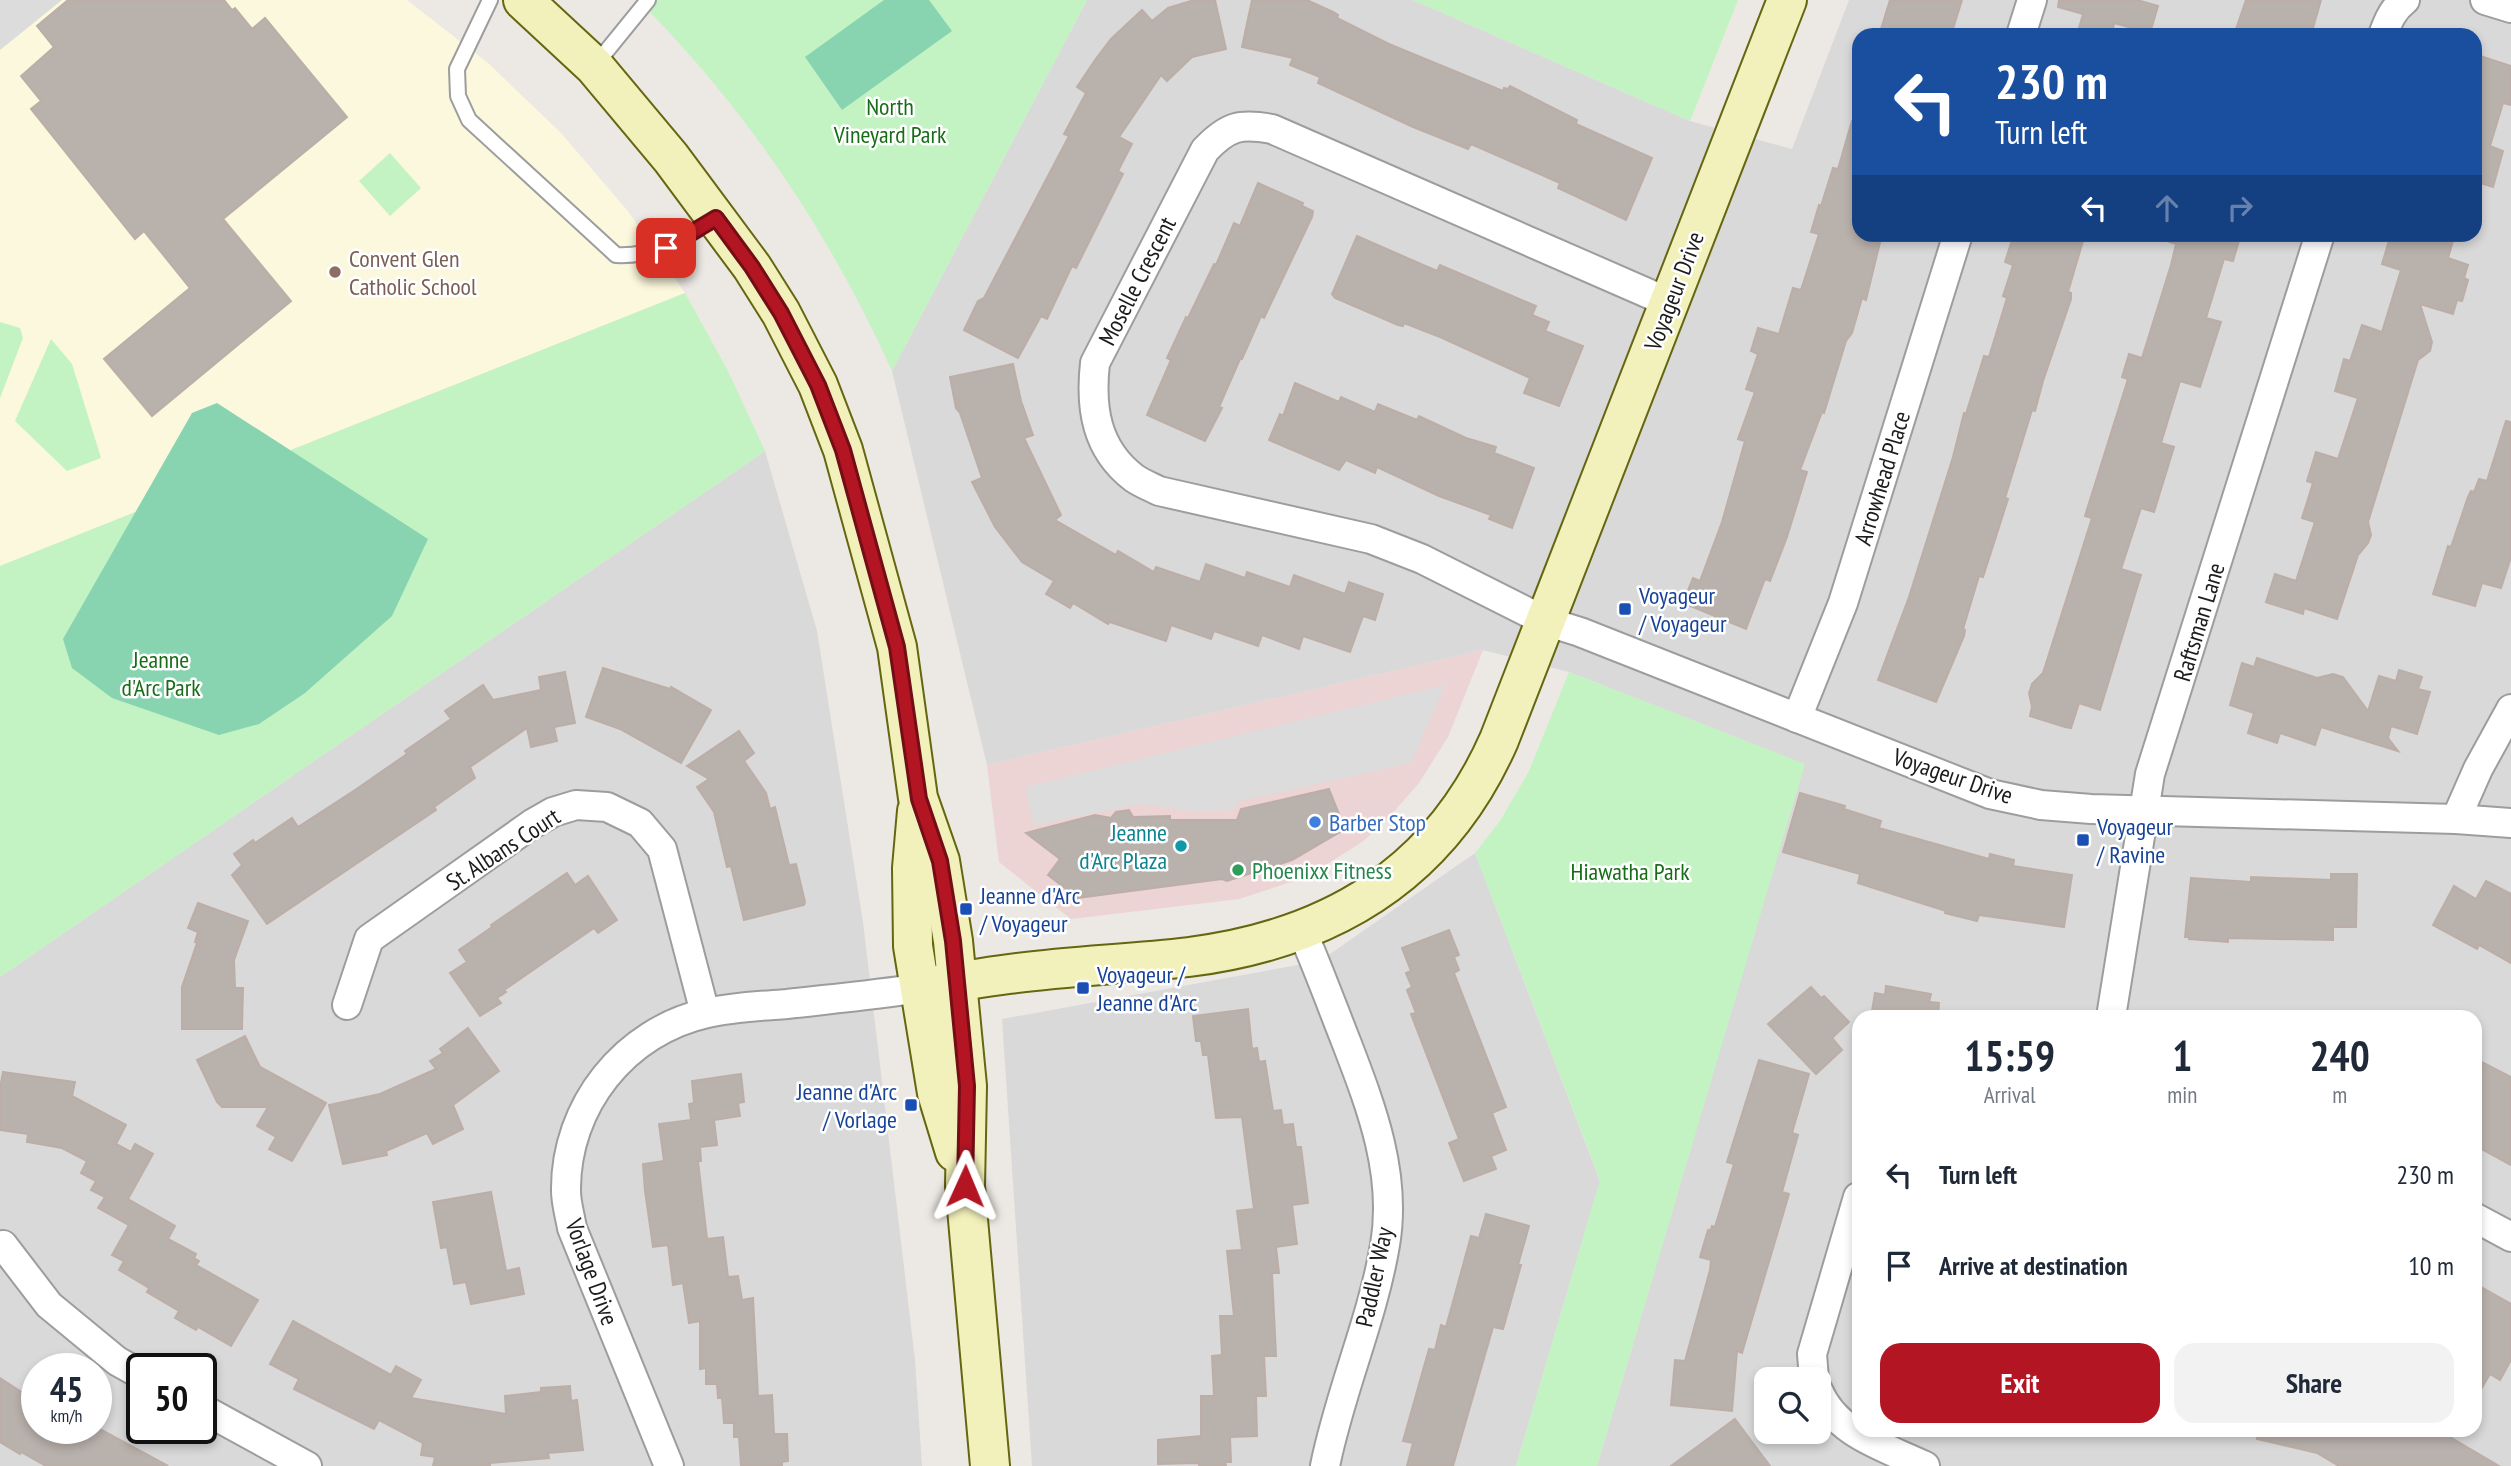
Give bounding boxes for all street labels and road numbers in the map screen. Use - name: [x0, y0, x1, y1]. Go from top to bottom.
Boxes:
- street label: Moselle Crescent: [1091, 211, 1183, 351]
- street label: Voyageur Drive: [1637, 227, 1711, 356]
- street label: Arrowhead Place: [1847, 407, 1917, 549]
- street label: Raftsman Lane: [2166, 559, 2232, 685]
- street label: Voyageur Drive: [1888, 741, 2017, 811]
- street label: St. Albans Court: [440, 801, 566, 897]
- street label: Vorlage Drive: [558, 1214, 626, 1329]
- street label: Paddler Way: [1348, 1224, 1400, 1330]

